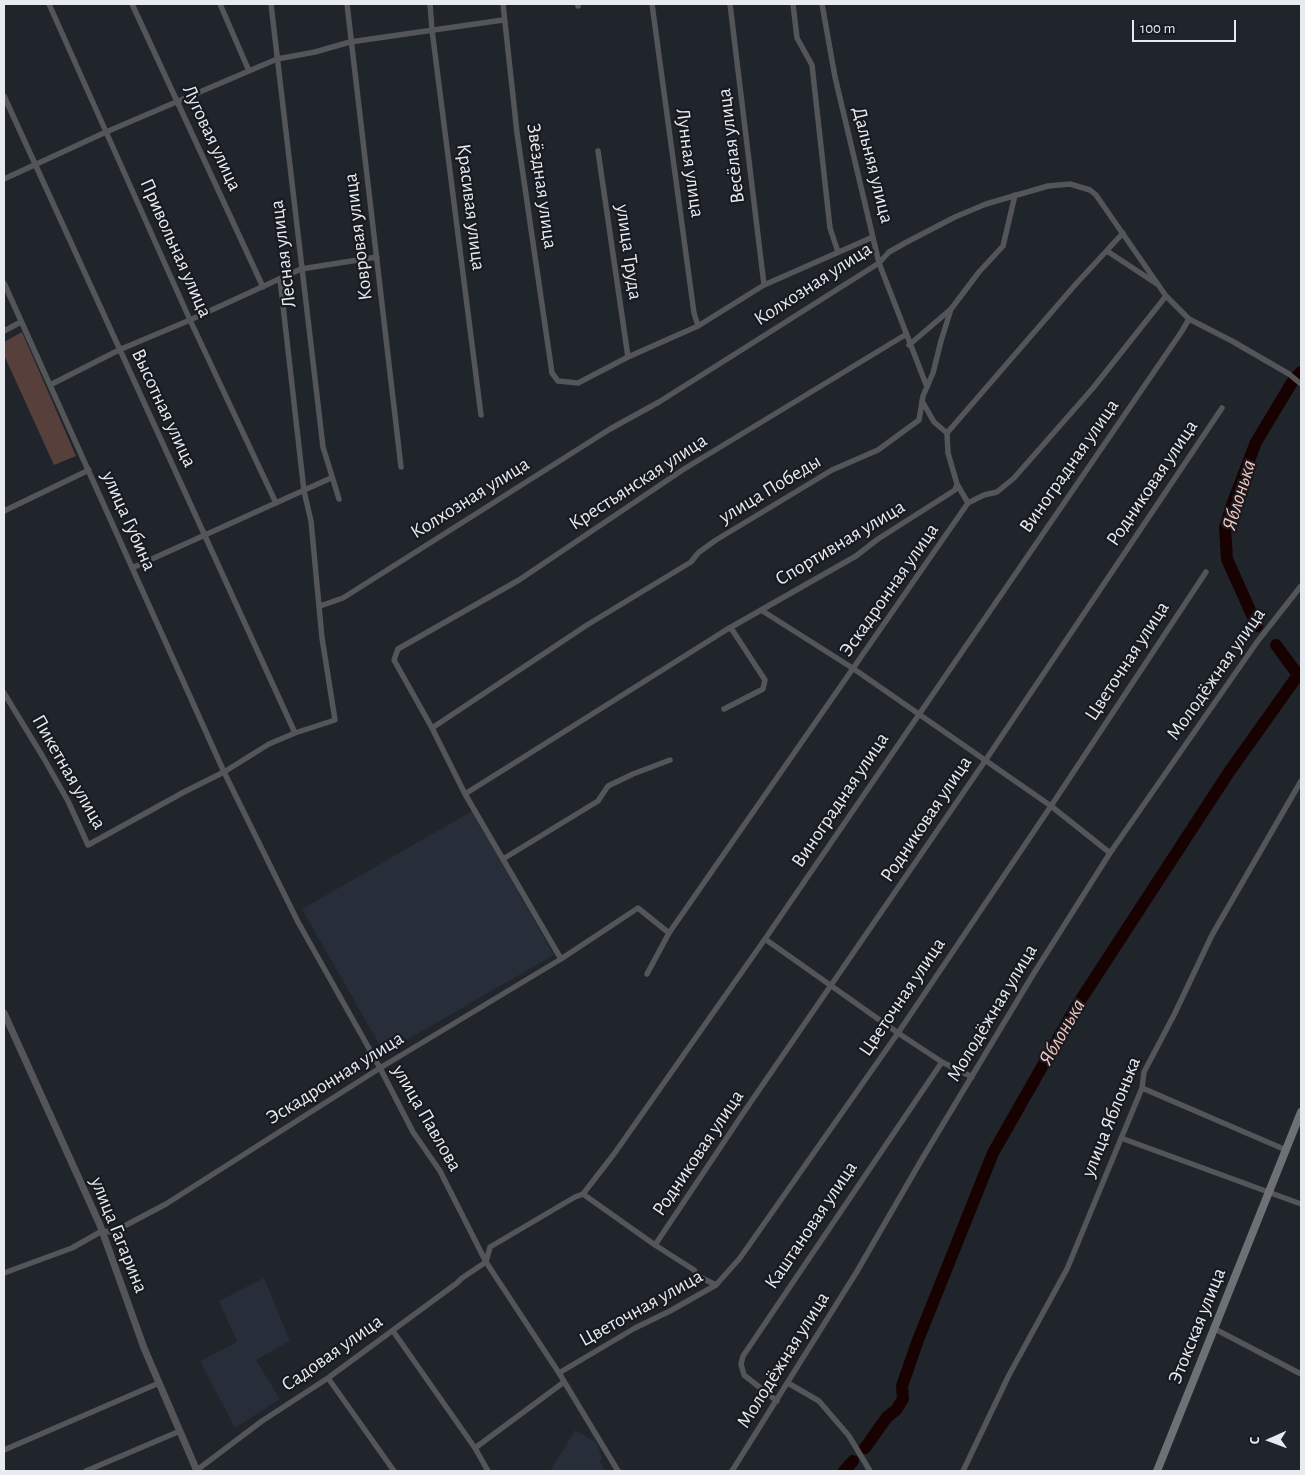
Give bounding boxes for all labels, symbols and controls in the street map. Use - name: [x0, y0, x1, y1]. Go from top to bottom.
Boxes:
- scale bar: [1135, 10, 1239, 42]
- text: 100 m: [1140, 21, 1175, 36]
- street label: Луговая улица: [177, 81, 247, 195]
- street label: Весёлая улица: [712, 87, 750, 205]
- street label: Дальняя улица: [847, 104, 899, 226]
- street label: Лунная улица: [670, 107, 710, 219]
- street label: Звёздная улица: [521, 122, 563, 250]
- street label: Красивая улица: [451, 142, 491, 272]
- street label: Ковровая улица: [338, 172, 378, 302]
- street label: Привольная улица: [135, 175, 217, 321]
- street label: Лесная улица: [264, 199, 302, 309]
- street label: улица Труда: [610, 203, 648, 301]
- street label: Колхозная улица: [750, 237, 876, 331]
- street label: Высотная улица: [126, 345, 202, 471]
- street label: Виноградная улица: [1014, 395, 1124, 537]
- street label: Родниковая улица: [1101, 415, 1203, 551]
- street label: Крестьянская улица: [564, 428, 712, 536]
- street label: улица Победы: [715, 449, 825, 529]
- street label: Колхозная улица: [406, 452, 534, 544]
- water label: Яблонька: [1216, 457, 1262, 533]
- street label: улица Губина: [96, 467, 162, 575]
- street label: Спортивная улица: [771, 495, 909, 591]
- street label: Эскадронная улица: [834, 519, 944, 661]
- street label: Цветочная улица: [1079, 597, 1175, 725]
- street label: Молодёжная улица: [1161, 603, 1271, 745]
- street label: Пикетная улица: [26, 710, 112, 834]
- street label: Виноградная улица: [786, 728, 894, 872]
- street label: Родниковая улица: [875, 751, 977, 887]
- street label: Цветочная улица: [854, 933, 950, 1061]
- street label: Молодёжная улица: [941, 940, 1043, 1086]
- water label: Яблонька: [1033, 994, 1091, 1070]
- street label: Эскадронная улица: [262, 1026, 408, 1130]
- street label: улица Яблонька: [1076, 1053, 1146, 1181]
- street label: улица Павлова: [387, 1060, 467, 1176]
- street label: Родниковая улица: [647, 1085, 749, 1221]
- street label: Каштановая улица: [759, 1157, 863, 1293]
- street label: улица Гагарина: [85, 1173, 153, 1297]
- street label: Цветочная улица: [575, 1264, 707, 1352]
- street label: Этокская улица: [1163, 1265, 1231, 1387]
- street label: Молодёжная улица: [731, 1287, 835, 1433]
- street label: Садовая улица: [277, 1309, 387, 1397]
- north arrow: [1245, 1415, 1295, 1465]
- text: С: [1248, 1436, 1262, 1445]

